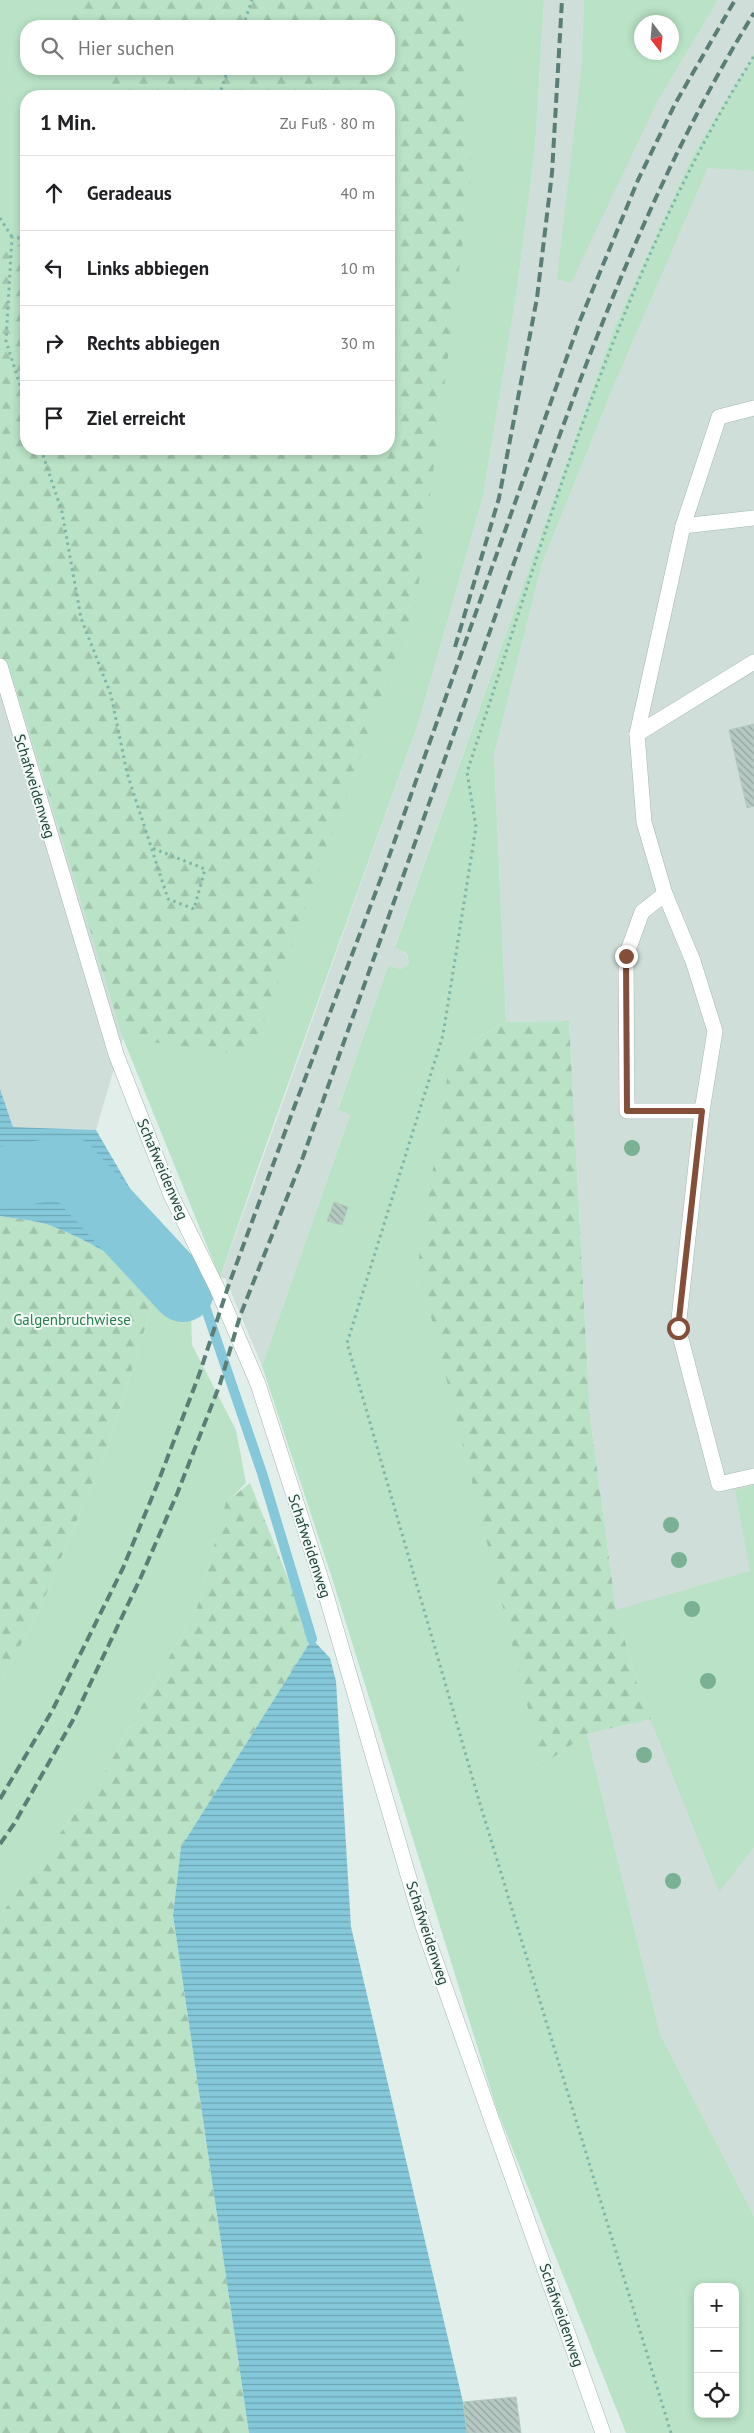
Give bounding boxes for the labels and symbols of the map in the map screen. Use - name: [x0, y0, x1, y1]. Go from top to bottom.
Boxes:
- north arrow: [634, 15, 679, 60]
- street label: Schafweidenweg: [10, 732, 60, 840]
- route end: [615, 945, 638, 968]
- street label: Schafweidenweg: [133, 1116, 193, 1222]
- park label: Galgenbruchwiese: [13, 1310, 131, 1329]
- route start: [667, 1317, 690, 1340]
- street label: Schafweidenweg: [284, 1492, 336, 1600]
- street label: Schafweidenweg: [402, 1879, 454, 1987]
- street label: Schafweidenweg: [535, 2261, 589, 2369]

